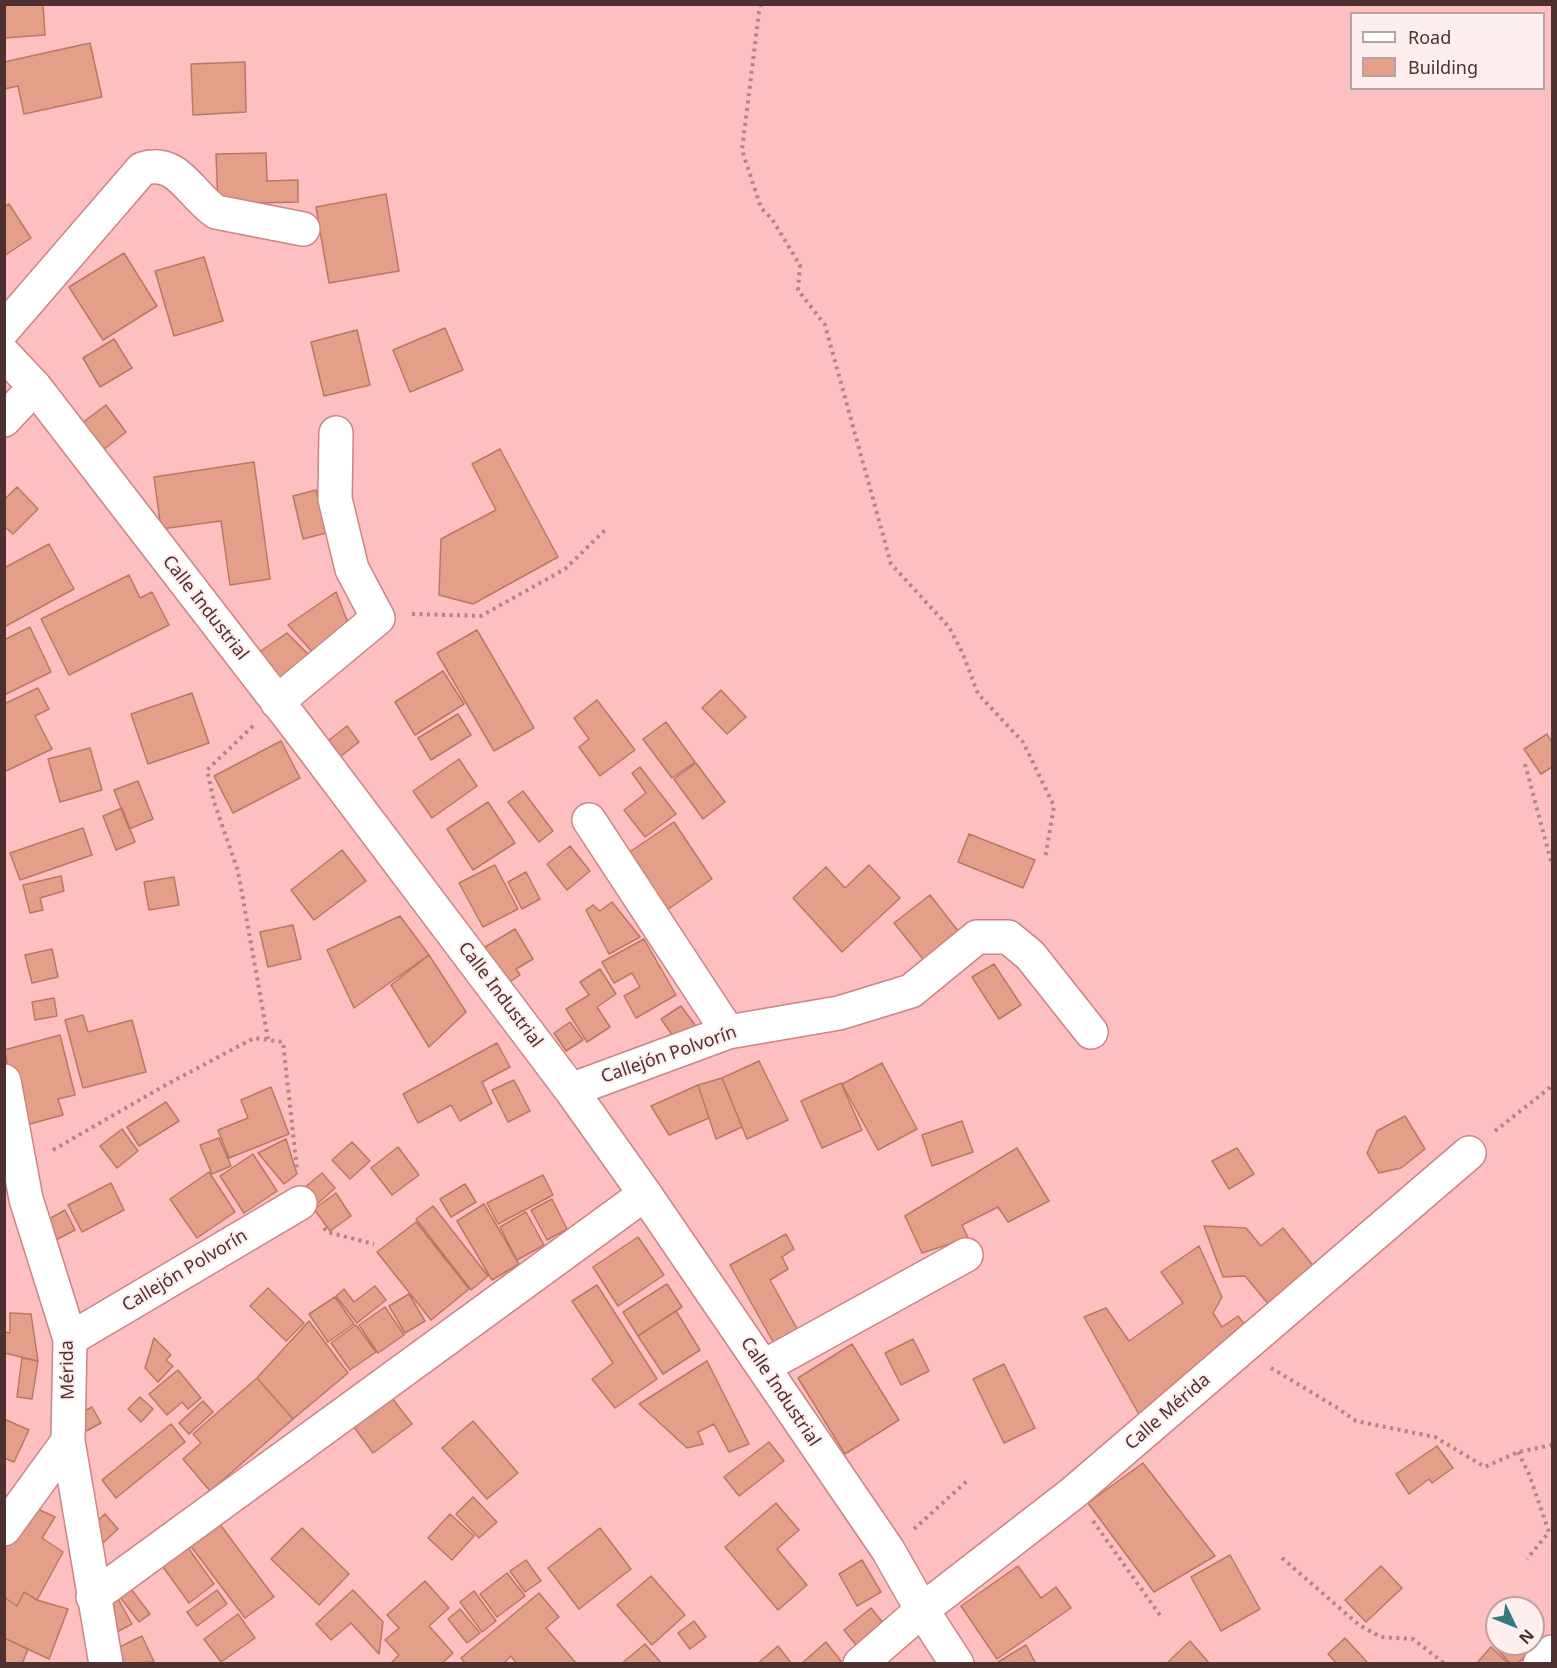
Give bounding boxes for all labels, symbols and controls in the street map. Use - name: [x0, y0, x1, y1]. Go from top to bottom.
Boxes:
- legend: [1350, 12, 1545, 90]
- text: Road: [1408, 25, 1451, 49]
- text: Building: [1408, 55, 1478, 79]
- street label: Calle Industrial: [157, 551, 253, 665]
- street label: Calle Industrial: [453, 938, 547, 1052]
- street label: Callejón Polvorín: [598, 1022, 740, 1088]
- street label: Callejón Polvorín: [119, 1225, 251, 1317]
- street label: Calle Industrial: [736, 1333, 824, 1451]
- street label: Mérida: [57, 1340, 79, 1400]
- street label: Calle Mérida: [1121, 1369, 1215, 1455]
- north arrow: [1485, 1596, 1545, 1656]
- text: N: [1514, 1625, 1539, 1649]

